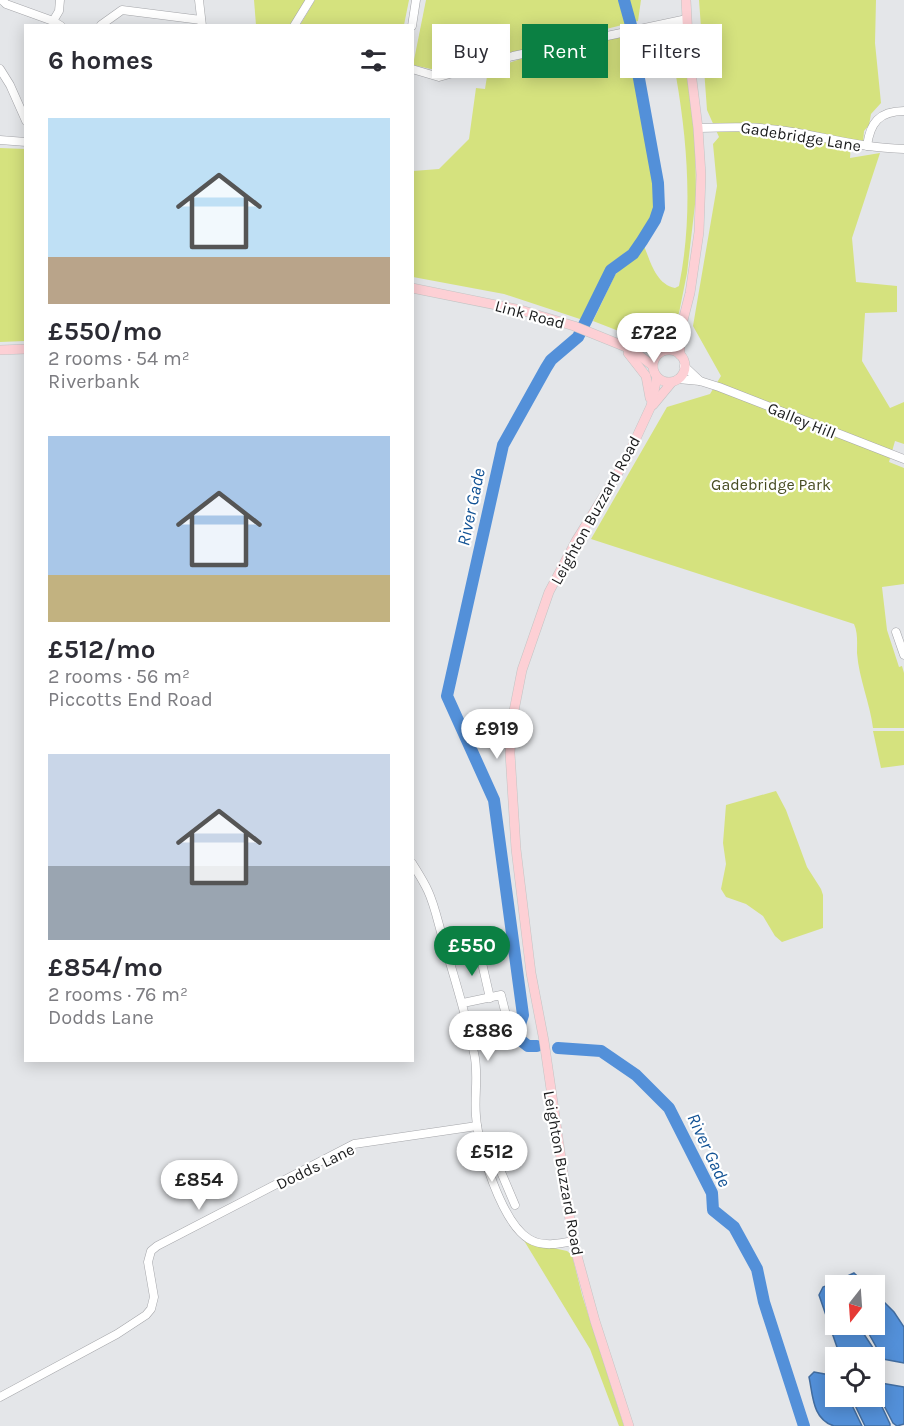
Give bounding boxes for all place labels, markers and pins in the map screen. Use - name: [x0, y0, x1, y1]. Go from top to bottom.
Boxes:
- pin: £722: [618, 313, 690, 364]
- pin: £919: [461, 709, 533, 760]
- pin: £550: [436, 926, 508, 977]
- pin: £886: [452, 1011, 524, 1062]
- pin: £512: [456, 1132, 528, 1183]
- pin: £854: [163, 1160, 235, 1211]

